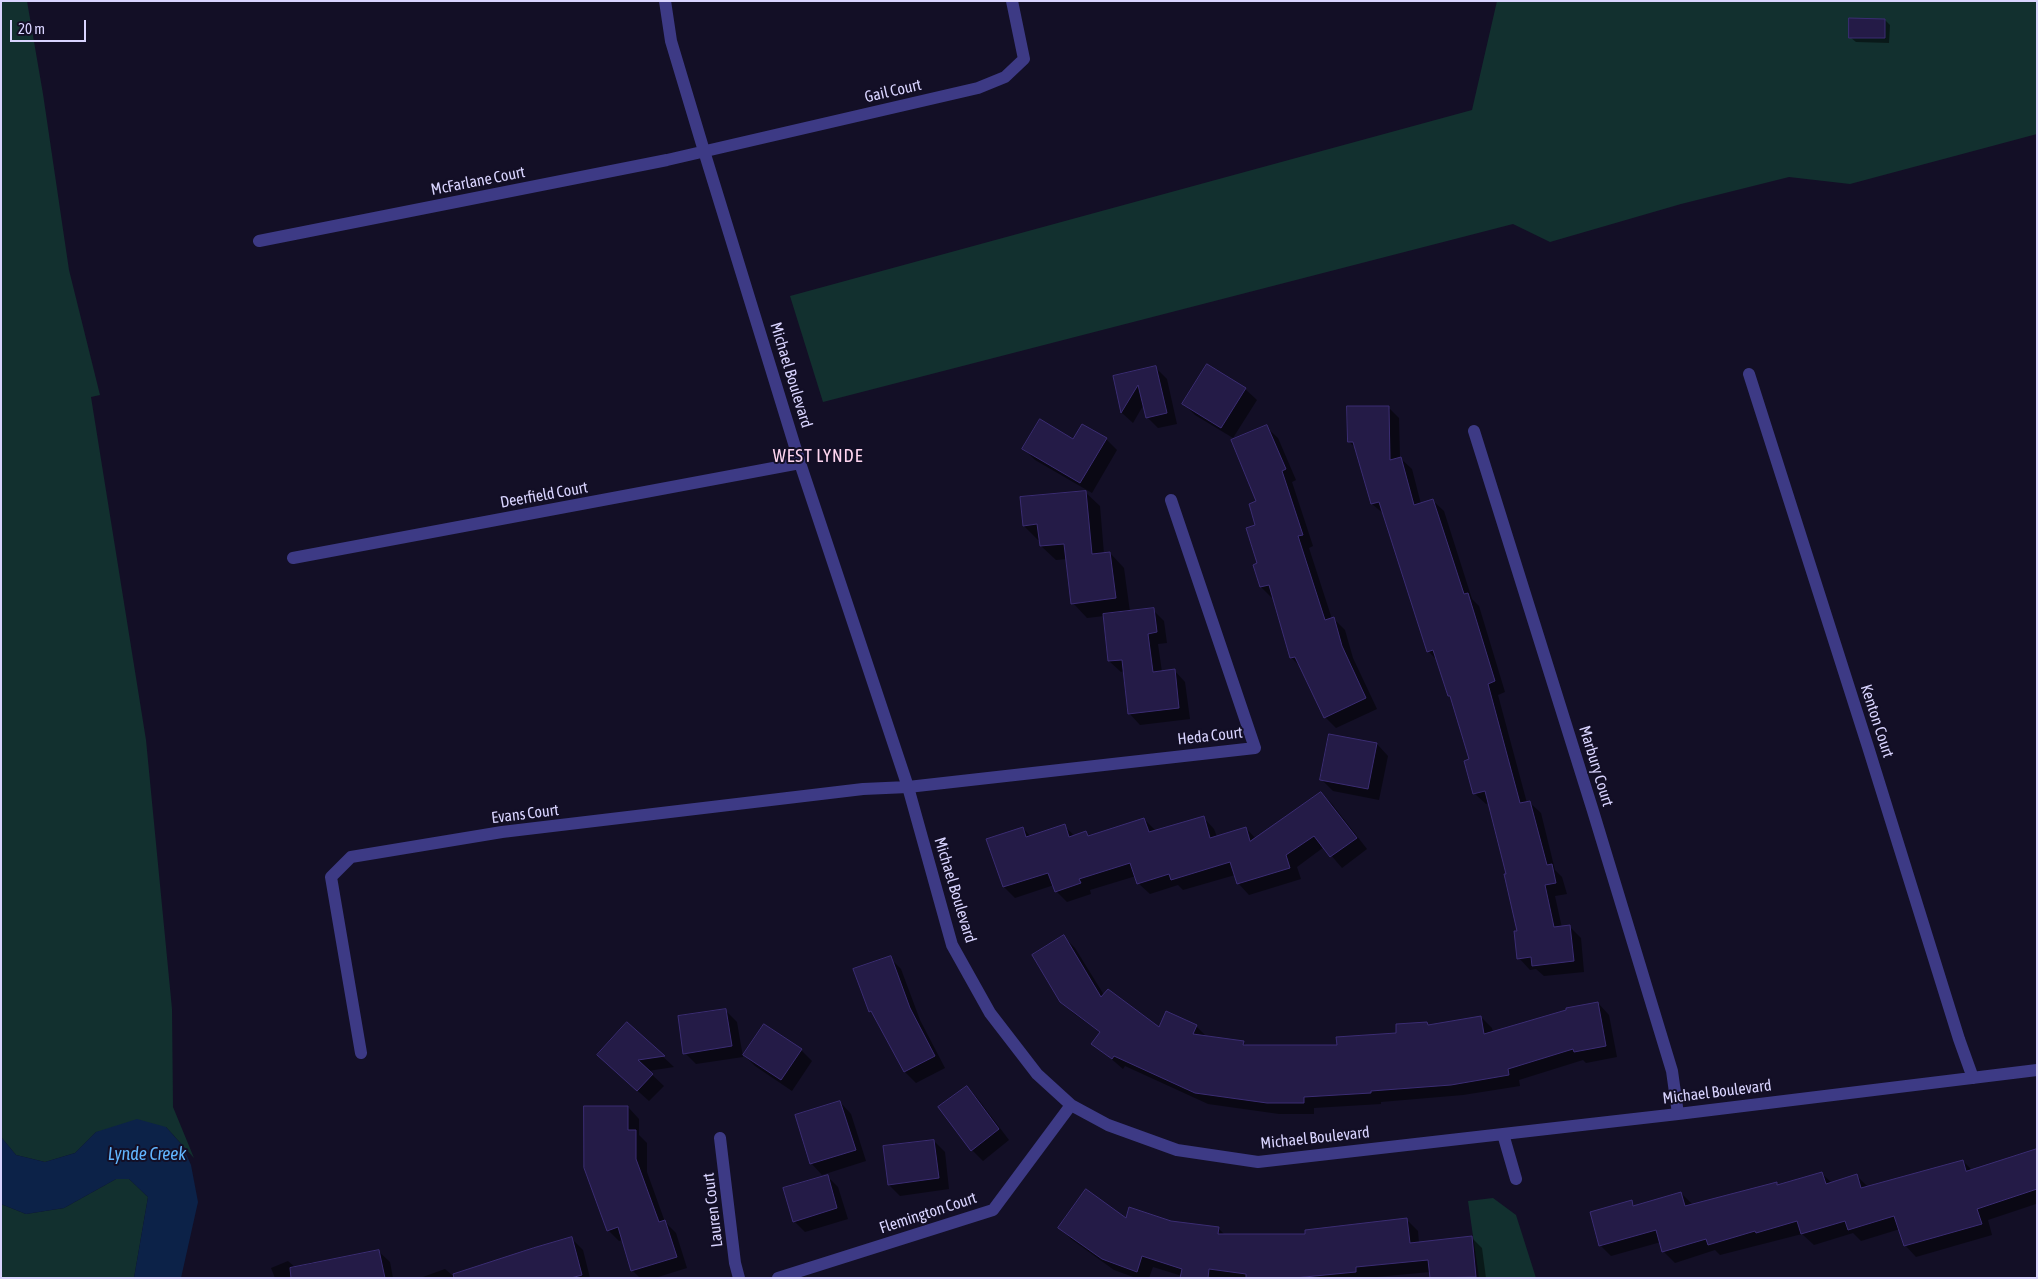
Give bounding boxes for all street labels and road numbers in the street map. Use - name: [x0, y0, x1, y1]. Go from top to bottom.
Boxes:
- street label: Gail Court: [863, 75, 923, 107]
- street label: McFarlane Court: [429, 162, 527, 200]
- street label: Michael Boulevard: [766, 320, 816, 430]
- street label: Deerfield Court: [499, 478, 589, 512]
- street label: Kenton Court: [1856, 682, 1898, 760]
- street label: Heda Court: [1177, 723, 1243, 749]
- street label: Marbury Court: [1575, 723, 1617, 809]
- street label: Evans Court: [490, 800, 560, 828]
- street label: Michael Boulevard: [930, 835, 980, 945]
- street label: Michael Boulevard: [1662, 1076, 1772, 1108]
- street label: Michael Boulevard: [1260, 1123, 1370, 1153]
- street label: Lauren Court: [699, 1172, 727, 1248]
- street label: Flemington Court: [877, 1188, 979, 1238]

